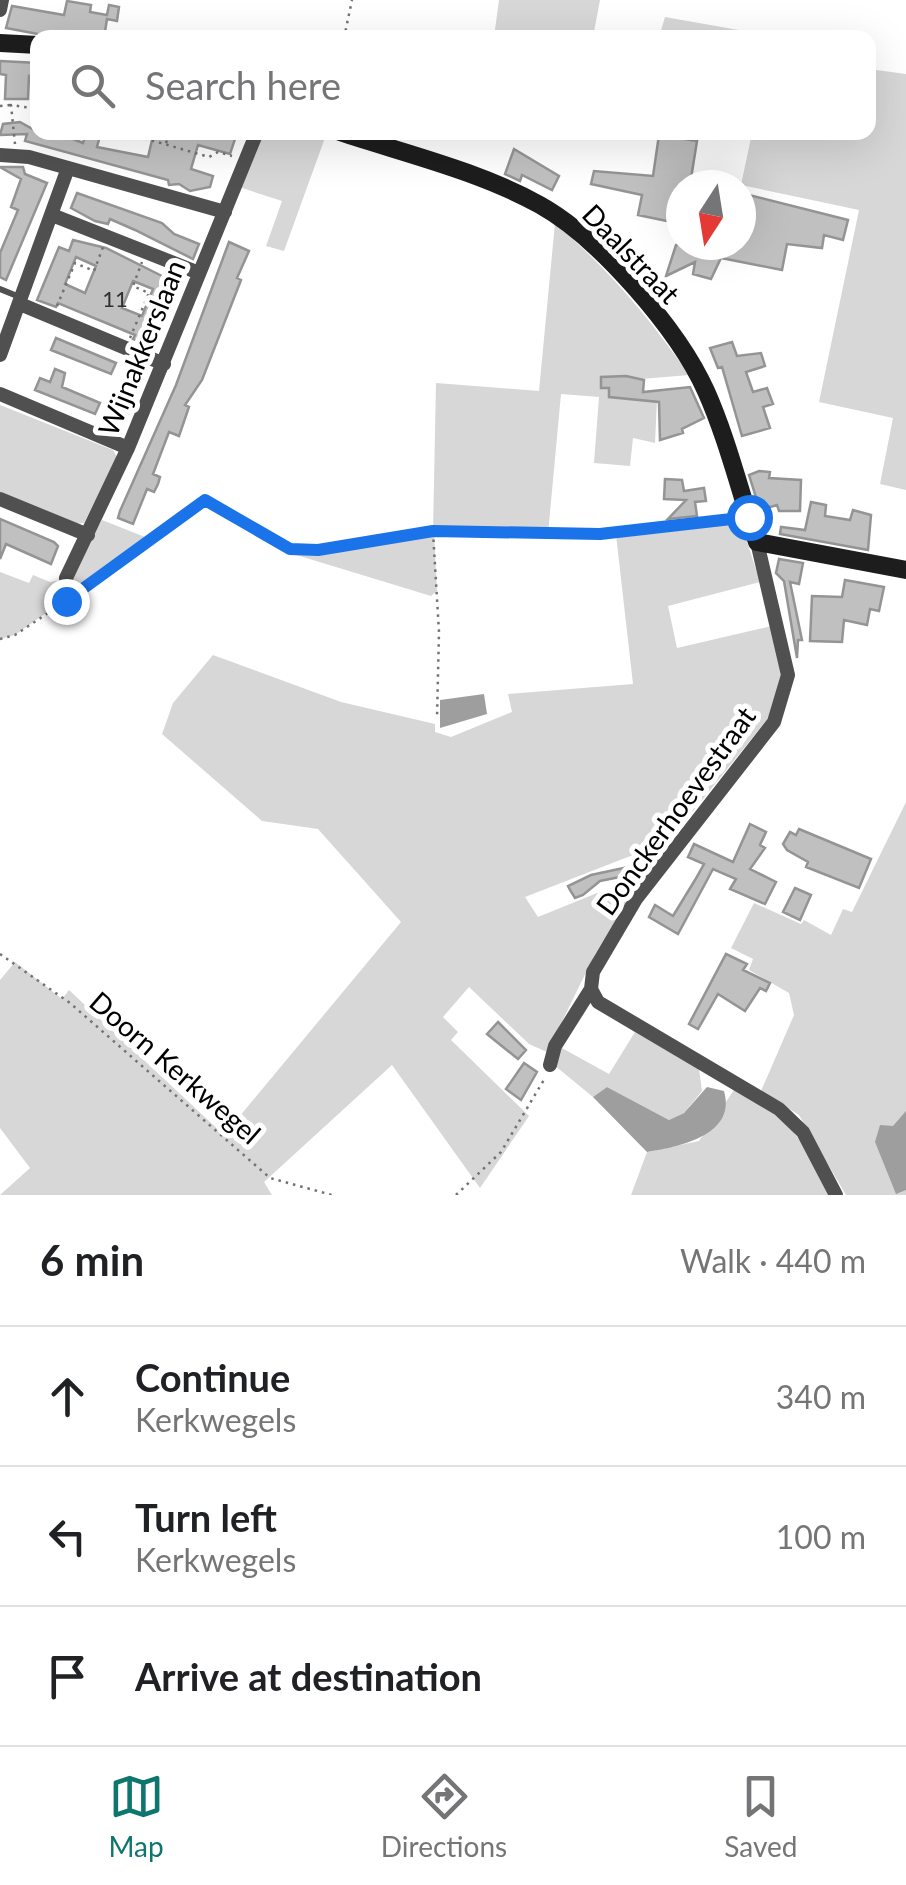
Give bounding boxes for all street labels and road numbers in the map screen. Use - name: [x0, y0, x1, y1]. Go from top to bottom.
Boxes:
- street label: Daalstraat: [576, 196, 687, 310]
- street label: Wijnakkerslaan: [90, 255, 192, 441]
- street label: Donckerhoevestraat: [588, 700, 762, 921]
- street label: Doorn Kerkwegel: [83, 984, 268, 1151]

